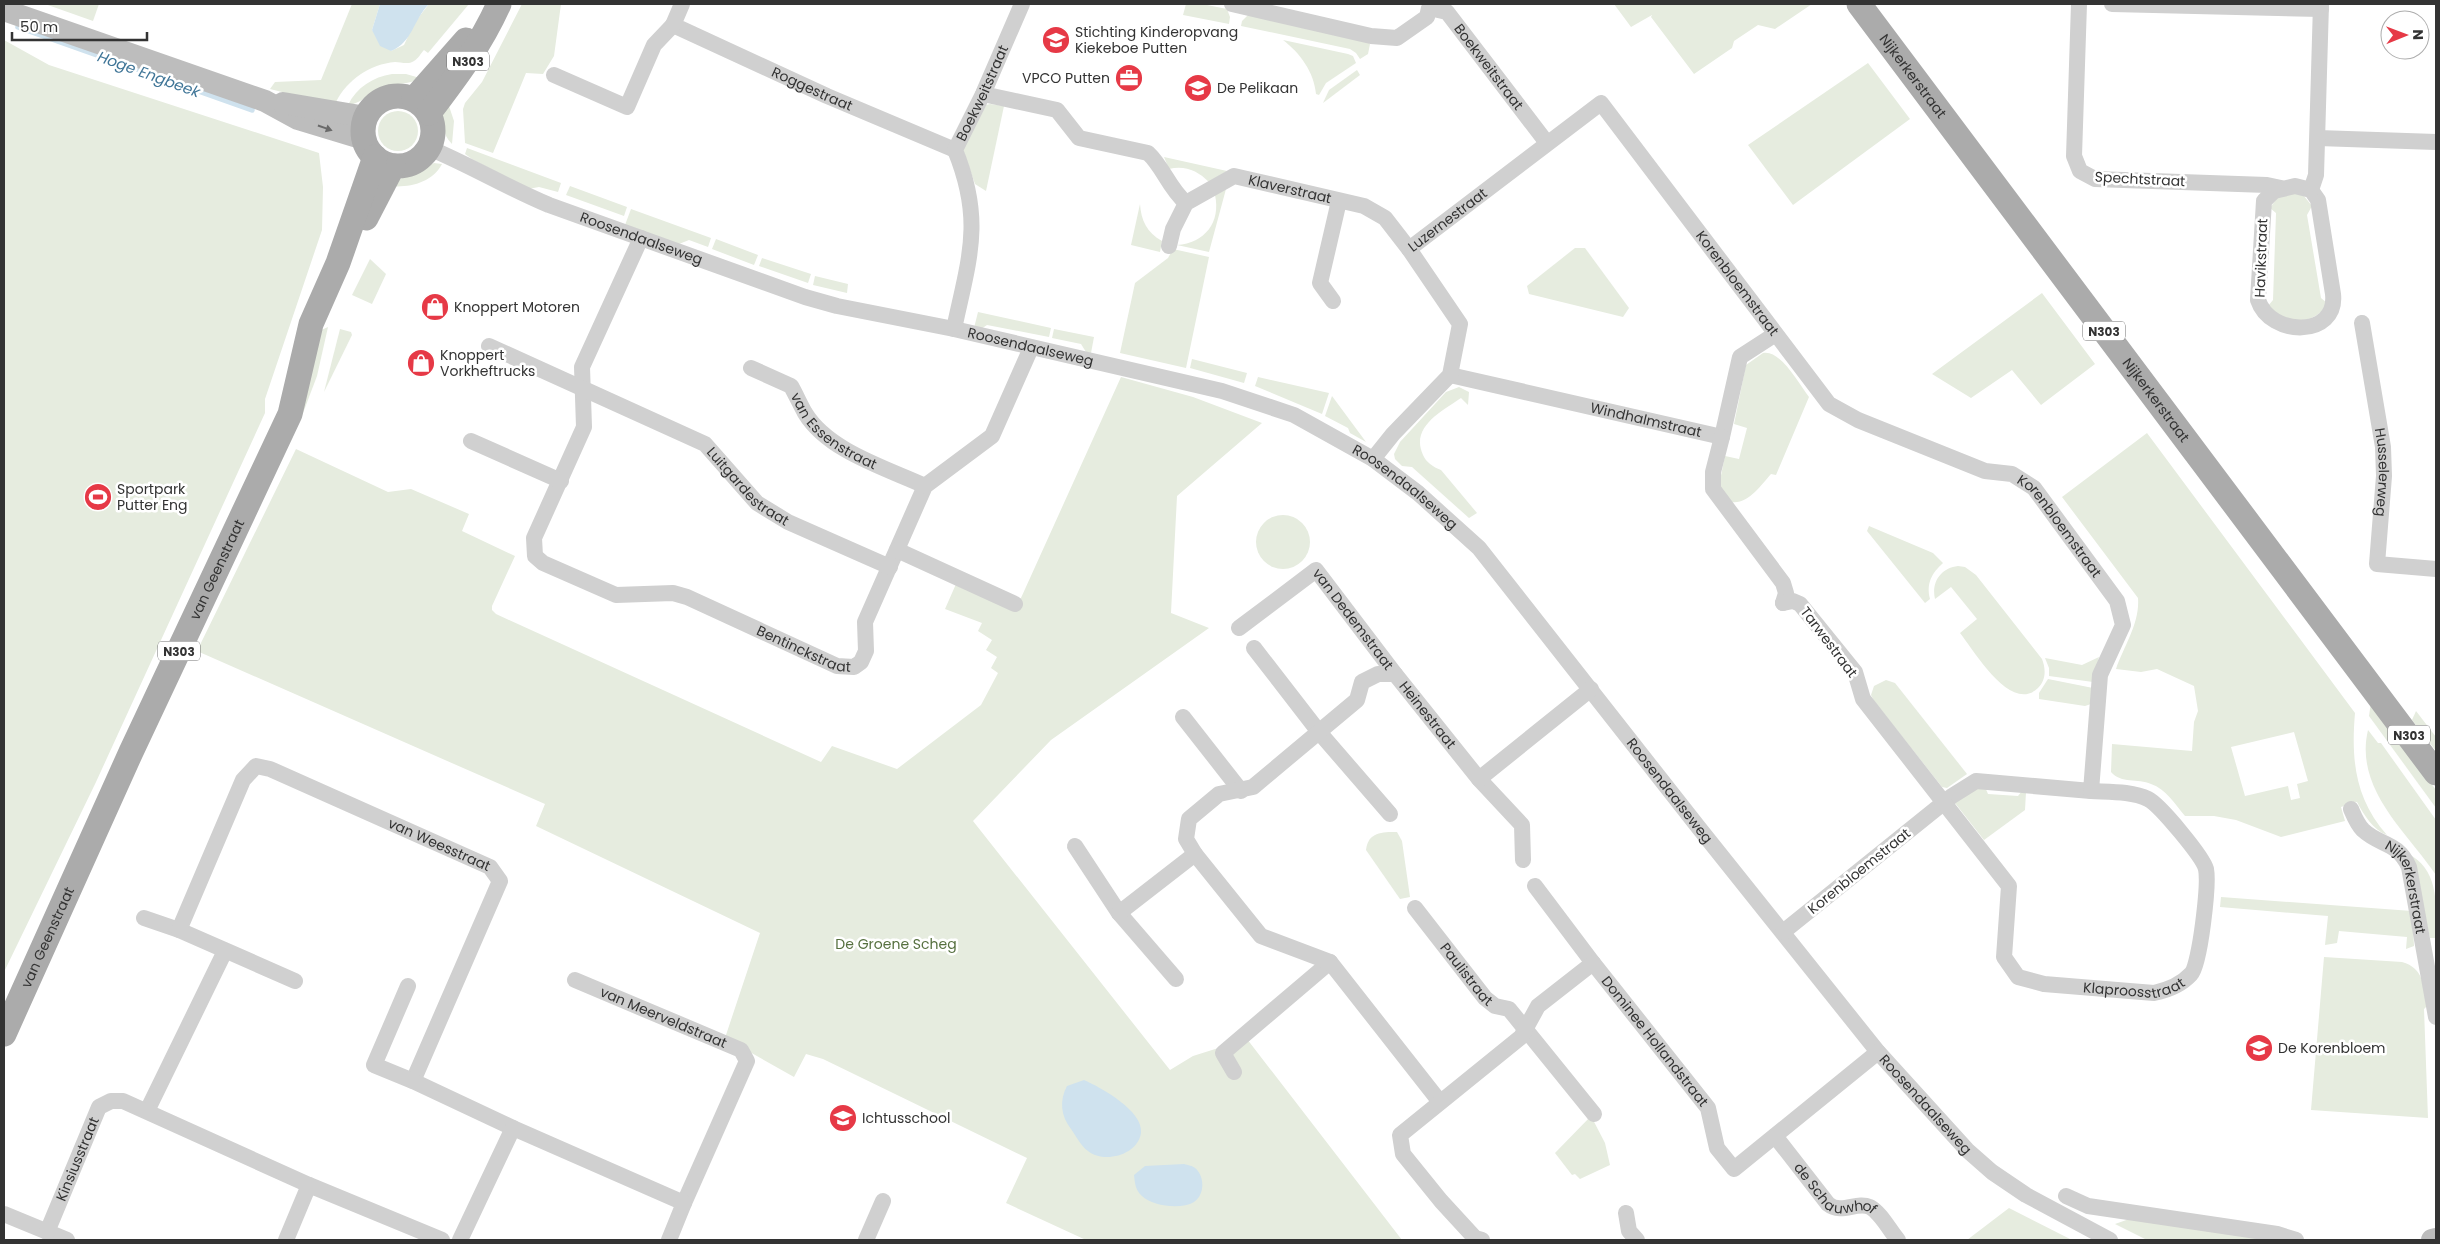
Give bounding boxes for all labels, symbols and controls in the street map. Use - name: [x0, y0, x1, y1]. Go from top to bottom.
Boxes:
- scale bar: [12, 10, 148, 42]
- north arrow: [2380, 10, 2430, 60]
- text: 50 m: [20, 16, 58, 37]
- street label: Boekweitstraat: [1449, 19, 1528, 114]
- place label: Stichting Kinderopvang Kiekeboe Putten: [1075, 22, 1238, 58]
- school or university icon: Stichting Kinderopvang Kiekeboe Putten: [1041, 25, 1071, 55]
- text: N: [2408, 29, 2428, 40]
- street label: Nijkerkerstraat: [1875, 30, 1951, 122]
- street label: Boekweitstraat: [951, 42, 1013, 145]
- water label: Hoge Engbeek: [95, 46, 204, 103]
- road number: N303: [447, 51, 489, 70]
- street label: Roggestraat: [768, 62, 856, 116]
- office icon: VPCO Putten: [1114, 63, 1144, 93]
- place label: VPCO Putten: [1022, 68, 1110, 88]
- school or university icon: De Pelikaan: [1183, 73, 1213, 103]
- place label: De Pelikaan: [1217, 78, 1298, 98]
- one-way arrow: [318, 125, 333, 133]
- street label: Spechtstraat: [2094, 167, 2186, 191]
- street label: Klaverstraat: [1246, 170, 1333, 208]
- street label: Luzernestraat: [1404, 183, 1491, 256]
- street label: Roosendaalseweg: [577, 207, 705, 269]
- street label: Havikstraat: [2250, 218, 2272, 298]
- street label: Korenbloemstraat: [1691, 227, 1784, 340]
- shop icon: Knoppert Motoren: [420, 292, 450, 322]
- place label: Knoppert Motoren: [454, 297, 580, 317]
- street label: Roosendaalseweg: [966, 322, 1096, 371]
- road number: N303: [2083, 322, 2125, 341]
- place label: Knoppert Vorkheftrucks: [440, 345, 535, 381]
- shop icon: Knoppert Vorkheftrucks: [406, 348, 436, 378]
- street label: Nijkerkerstraat: [2118, 354, 2194, 446]
- street label: van Essenstraat: [786, 389, 880, 474]
- street label: Windhalmstraat: [1588, 397, 1704, 442]
- street label: Husselerweg: [2370, 426, 2394, 517]
- street label: Roosendaalseweg: [1349, 439, 1462, 534]
- street label: Luitgardestraat: [702, 443, 793, 530]
- street label: Korenbloemstraat: [2013, 470, 2106, 582]
- place label: Sportpark Putter Eng: [117, 479, 188, 515]
- sports icon: Sportpark Putter Eng: [83, 482, 113, 512]
- street label: van Geenstraat: [185, 516, 249, 623]
- street label: van Dedemstraat: [1308, 564, 1398, 674]
- street label: Tarwestraat: [1796, 602, 1862, 682]
- street label: Bentinckstraat: [754, 620, 851, 677]
- road number: N303: [158, 641, 200, 660]
- street label: Heinestraat: [1395, 677, 1461, 753]
- road number: N303: [2388, 726, 2430, 744]
- street label: Roosendaalseweg: [1622, 734, 1717, 848]
- street label: van Weesstraat: [385, 813, 494, 876]
- street label: Korenbloemstraat: [1803, 823, 1915, 919]
- street label: Nijkerkerstraat: [2381, 835, 2431, 935]
- street label: van Geenstraat: [16, 884, 79, 991]
- park label: De Groene Scheg: [835, 934, 957, 954]
- street label: Paulistraat: [1436, 939, 1497, 1011]
- street label: Dominee Hollandstraat: [1597, 972, 1713, 1111]
- street label: Klaproosstraat: [2082, 973, 2189, 1003]
- street label: van Meerveldstraat: [597, 982, 730, 1053]
- school or university icon: De Korenbloem: [2244, 1033, 2274, 1063]
- place label: De Korenbloem: [2278, 1038, 2386, 1058]
- street label: Roosendaalseweg: [1875, 1050, 1976, 1159]
- school or university icon: Ichtusschool: [828, 1103, 858, 1133]
- place label: Ichtusschool: [862, 1108, 950, 1128]
- street label: Kinsiusstraat: [51, 1114, 104, 1204]
- street label: de Schauwhof: [1789, 1158, 1882, 1219]

